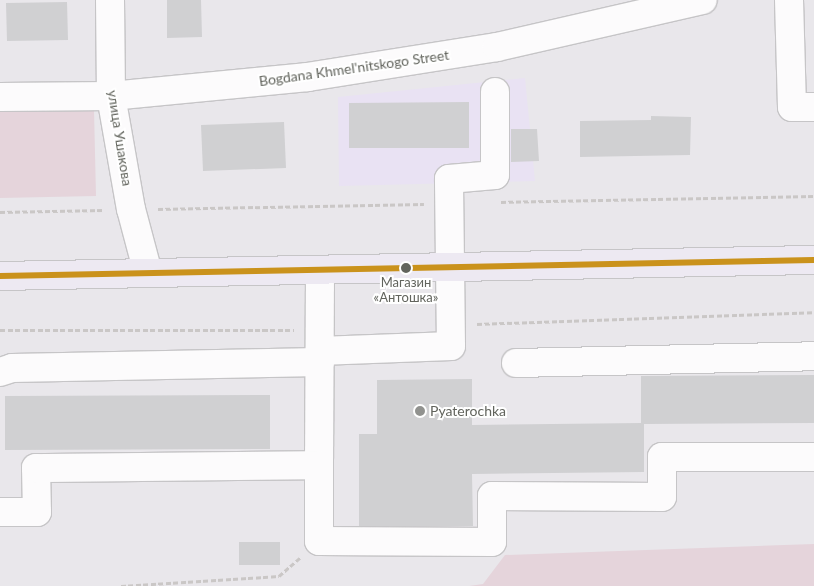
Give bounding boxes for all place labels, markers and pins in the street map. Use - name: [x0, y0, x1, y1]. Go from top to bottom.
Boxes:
- marker: Магазин «Антошка»: [401, 263, 411, 273]
- place label: Магазин «Антошка»: [374, 275, 438, 306]
- place label: Pyaterochka: [430, 403, 506, 419]
- marker: Pyaterochka: [414, 405, 426, 417]

